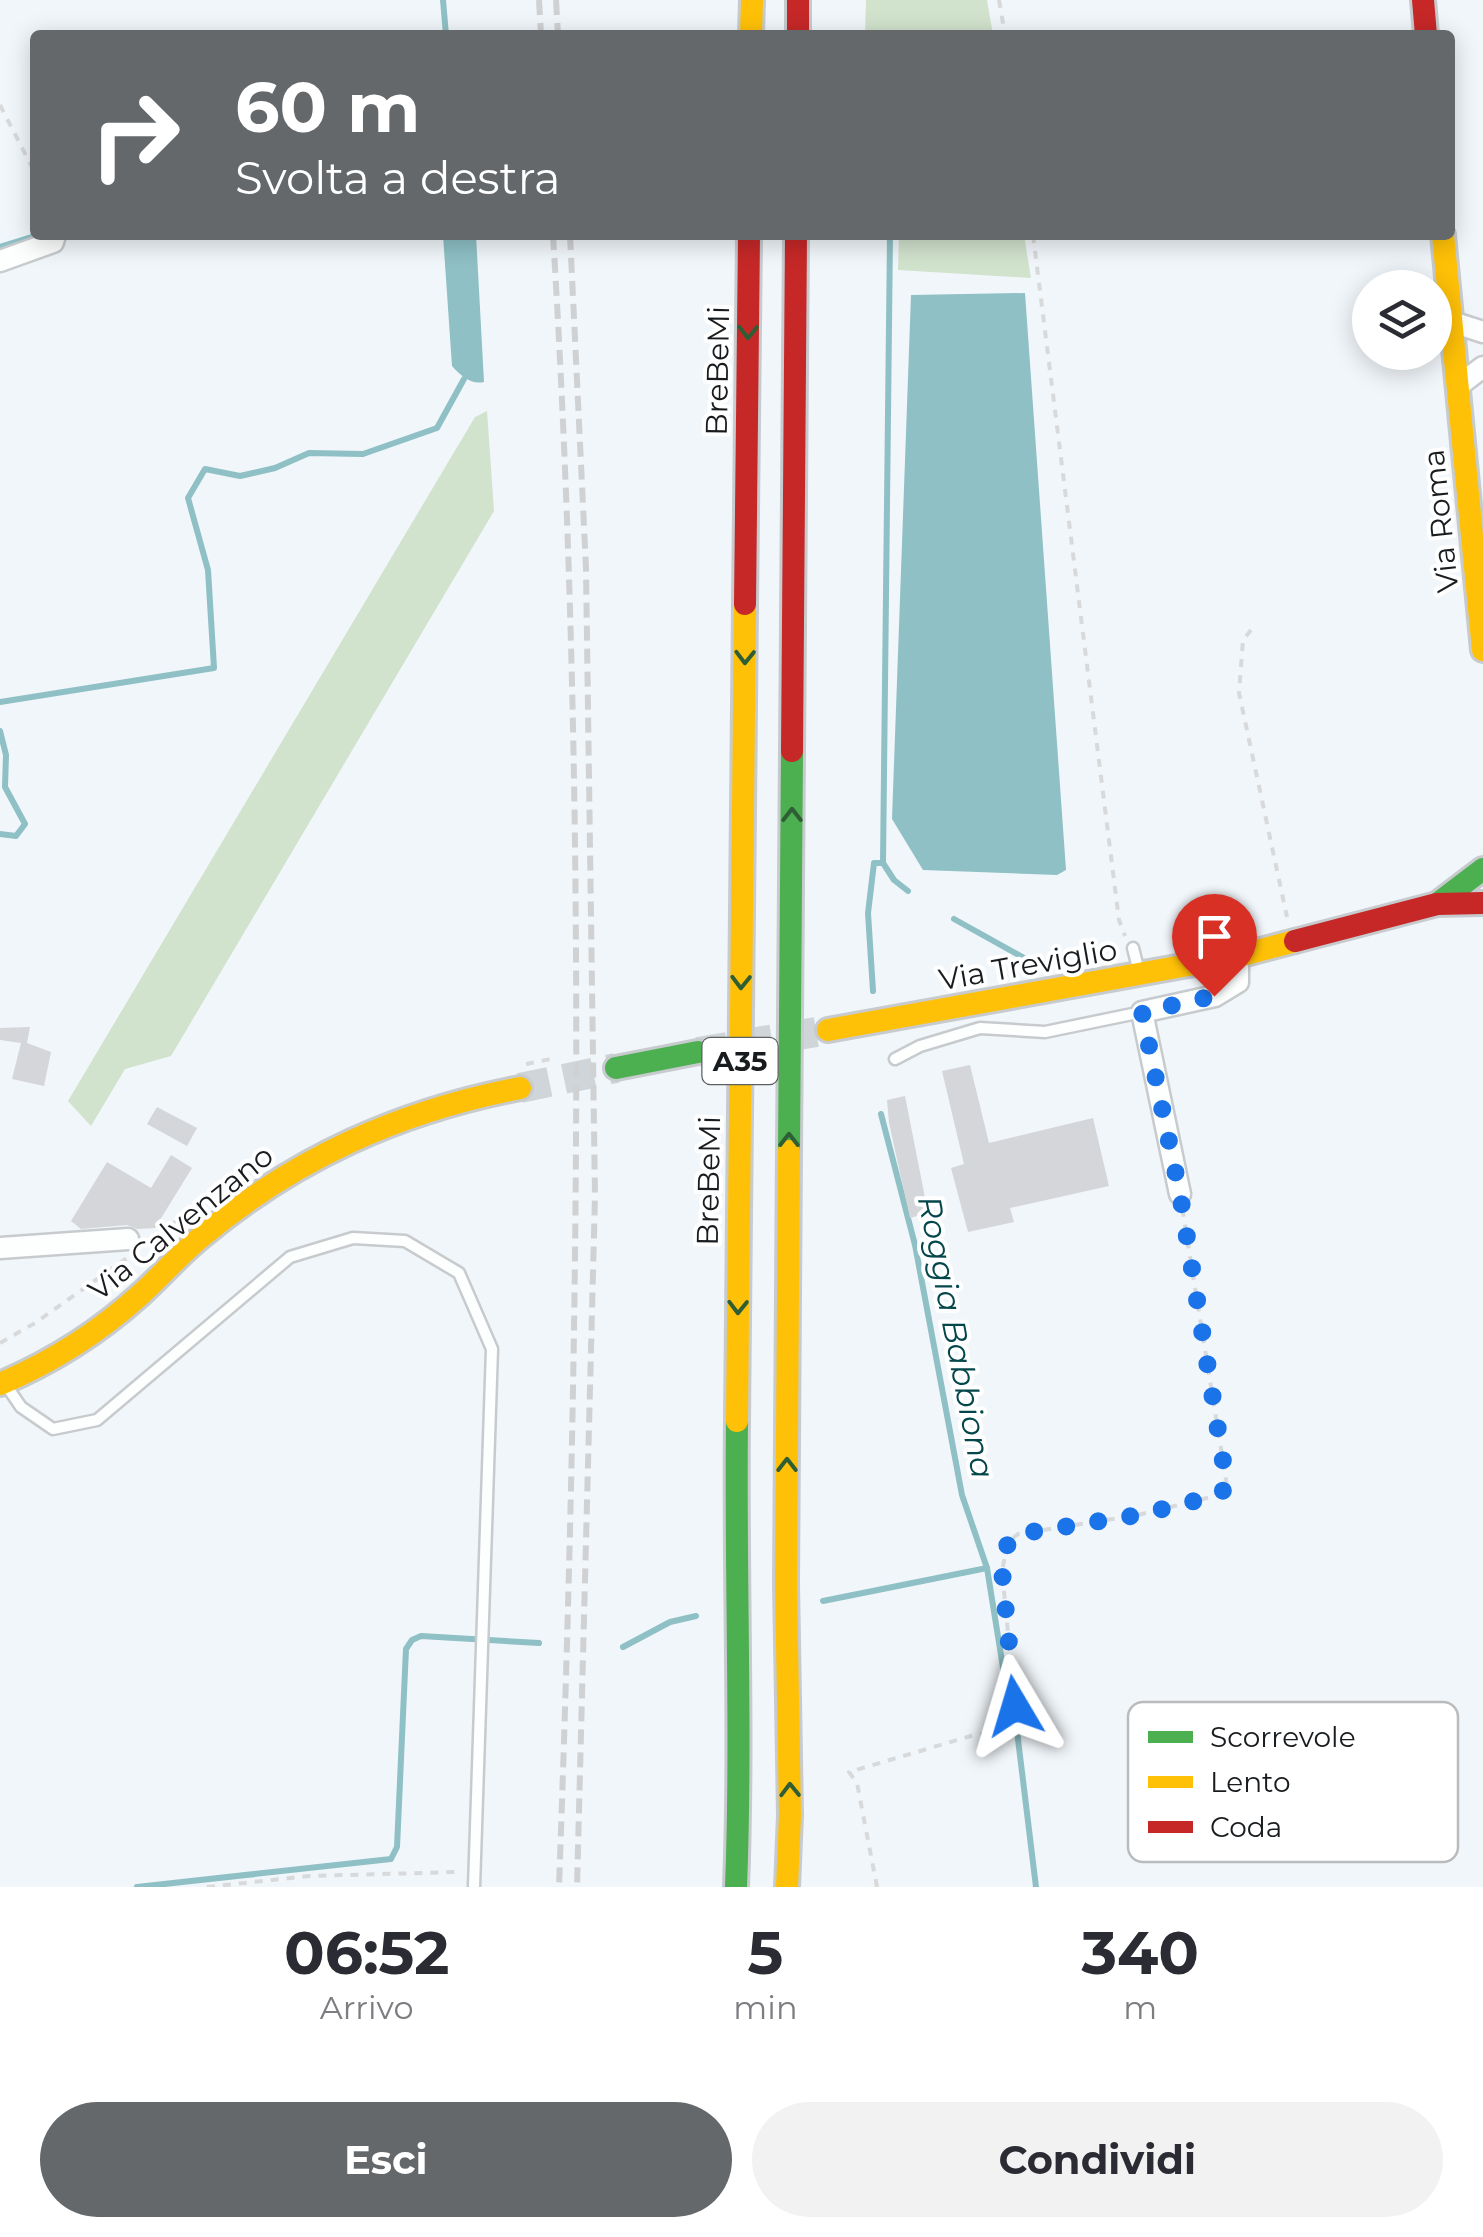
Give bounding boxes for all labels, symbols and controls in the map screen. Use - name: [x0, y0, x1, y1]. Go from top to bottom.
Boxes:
- text: 60 m: [235, 64, 420, 150]
- icon: right: [70, 70, 200, 200]
- text: Svolta a destra: [235, 150, 561, 205]
- map controls: [1352, 270, 1452, 370]
- button: layers: [1352, 270, 1452, 370]
- street label: BreBeMi: [698, 306, 737, 436]
- one-way arrow: [737, 326, 759, 341]
- street label: Via Roma: [1415, 447, 1466, 595]
- one-way arrow: [734, 650, 756, 666]
- one-way arrow: [781, 806, 803, 822]
- pin: [1172, 894, 1257, 997]
- icon: arrive: [1187, 909, 1242, 964]
- street label: Via Treviglio: [936, 931, 1120, 998]
- one-way arrow: [730, 976, 752, 991]
- road number: A35: [702, 1038, 778, 1084]
- street label: BreBeMi: [689, 1116, 728, 1246]
- one-way arrow: [778, 1131, 800, 1146]
- street label: Via Calvenzano: [81, 1137, 281, 1308]
- water label: Roggia Babbiona: [910, 1192, 1003, 1481]
- one-way arrow: [727, 1300, 749, 1316]
- one-way arrow: [776, 1456, 798, 1472]
- position arrow: [963, 1654, 1067, 1758]
- legend: [1128, 1702, 1458, 1862]
- text: Scorrevole: [1210, 1720, 1356, 1754]
- text: Lento: [1210, 1765, 1291, 1799]
- one-way arrow: [779, 1781, 800, 1797]
- text: Coda: [1210, 1810, 1282, 1844]
- text: 06:52: [284, 1916, 449, 1989]
- text: 5: [748, 1916, 783, 1989]
- text: 340: [1081, 1916, 1199, 1989]
- text: Arrivo: [320, 1988, 413, 2027]
- text: min: [733, 1988, 798, 2027]
- text: m: [1123, 1988, 1157, 2027]
- button: Esci: [40, 2102, 732, 2217]
- button: Condividi: [752, 2102, 1443, 2217]

